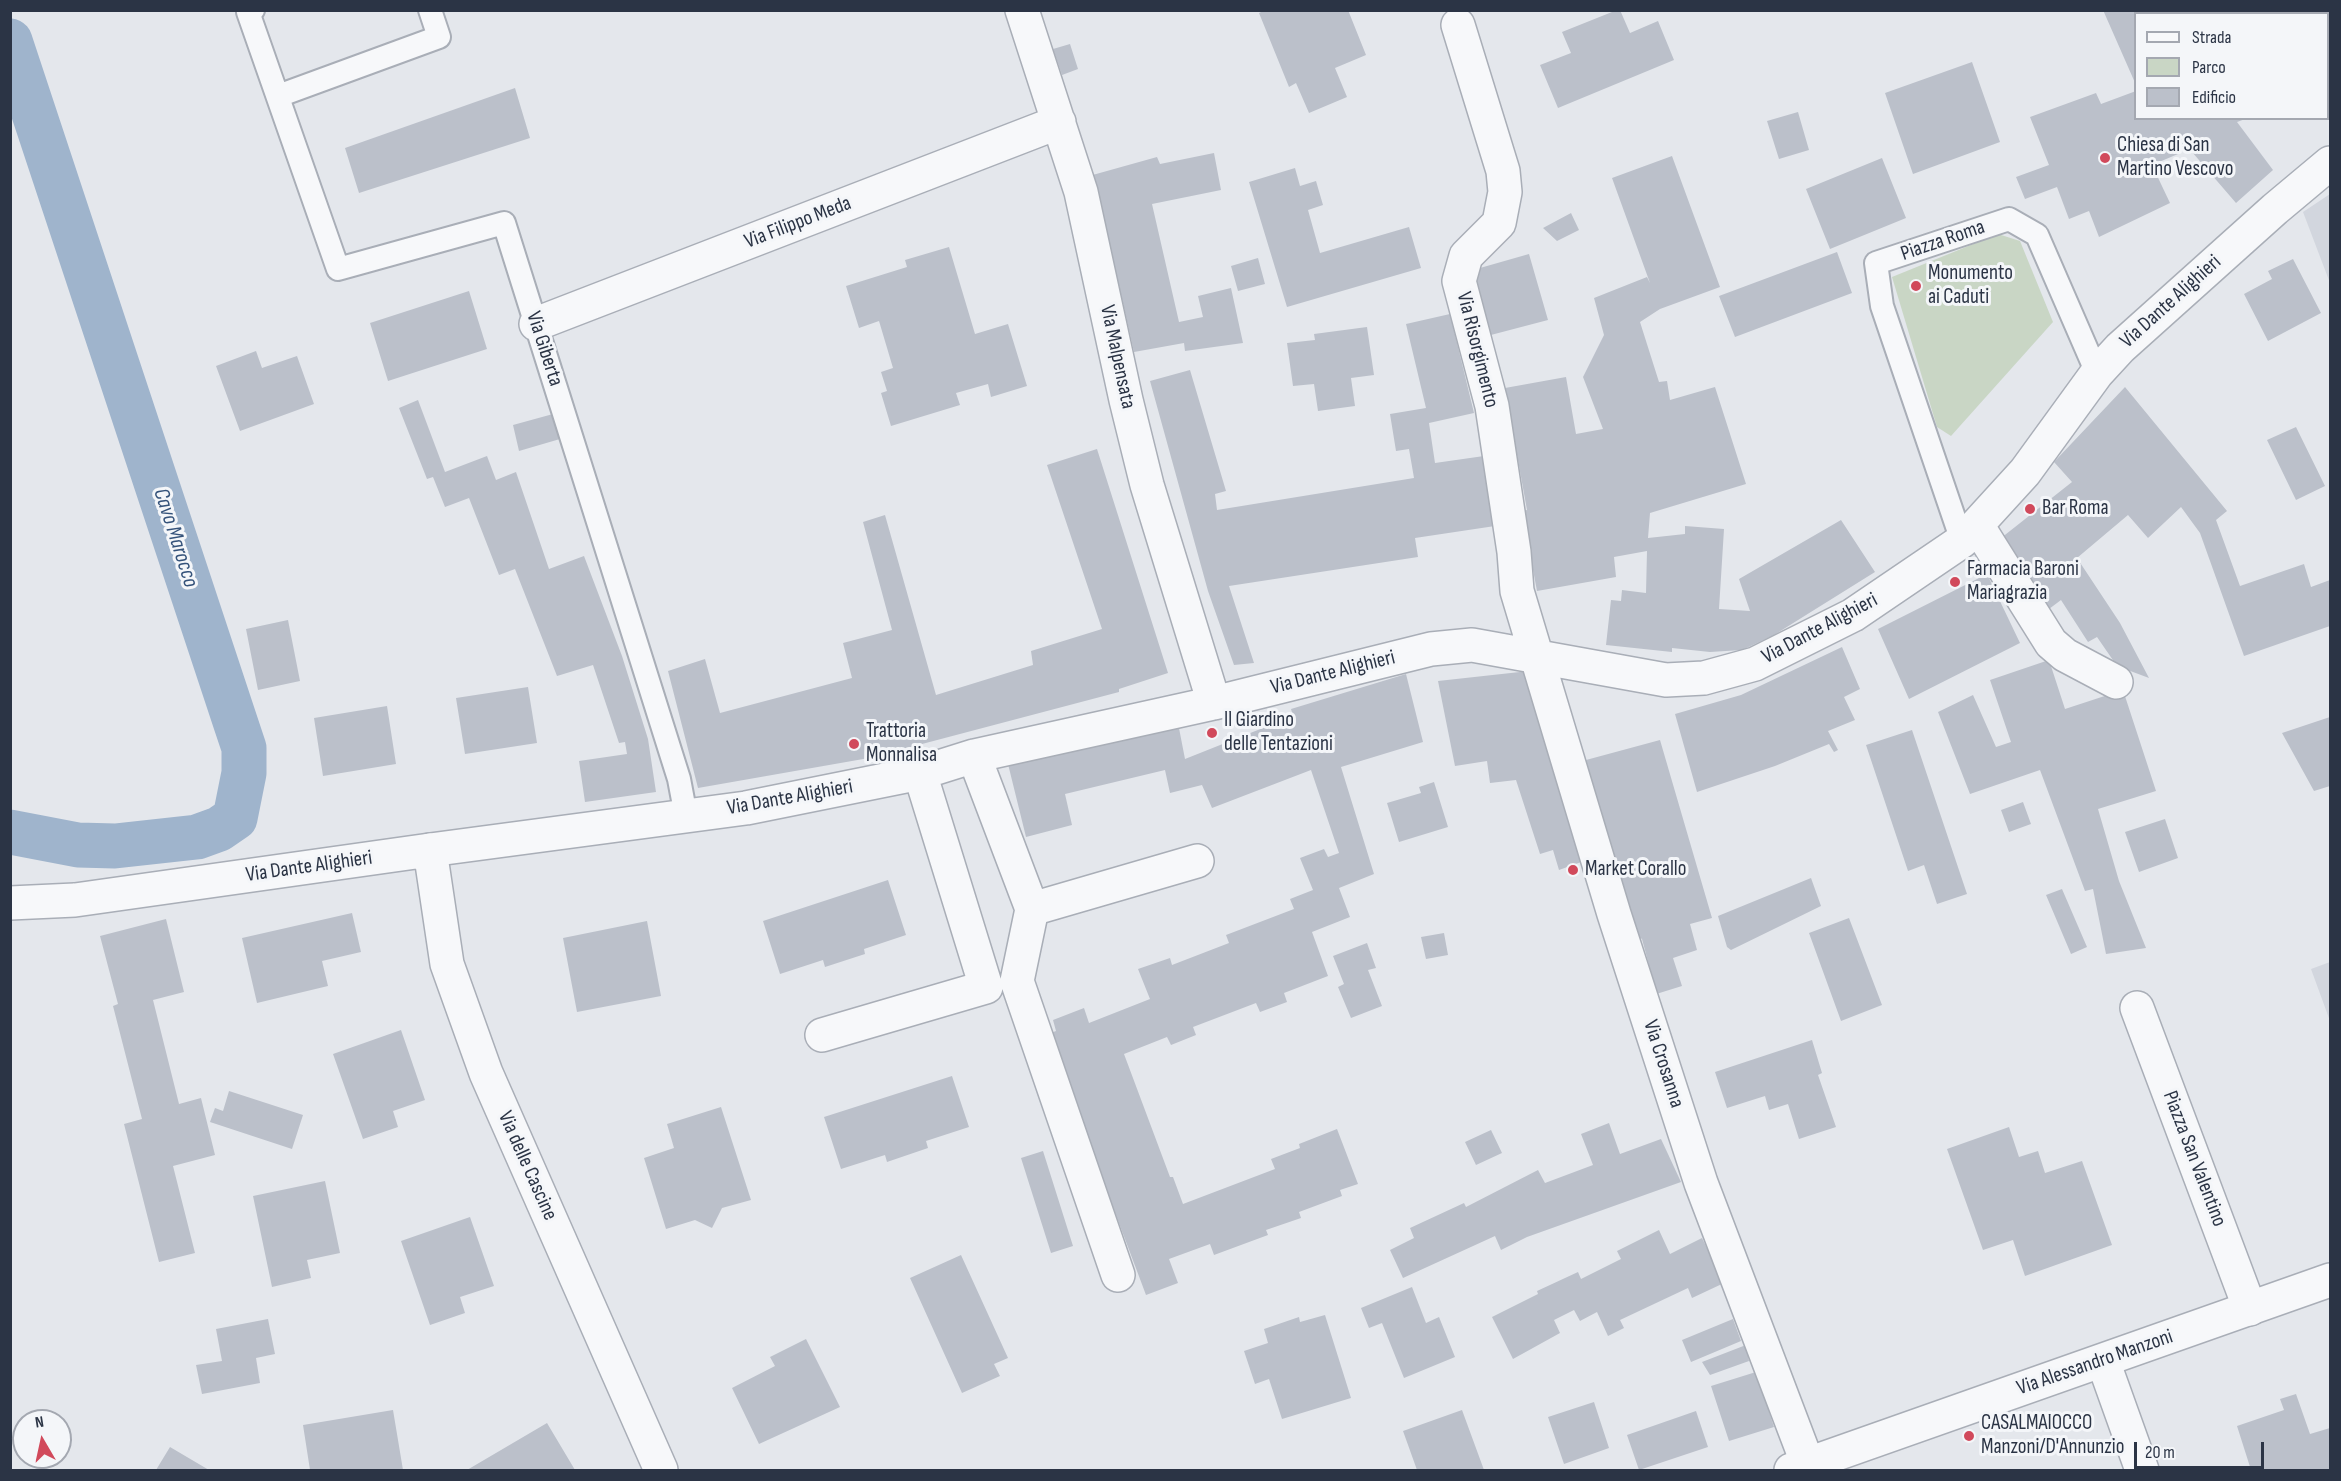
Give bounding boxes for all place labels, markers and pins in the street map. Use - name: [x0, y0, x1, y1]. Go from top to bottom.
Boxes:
- place label: Chiesa di San Martino Vescovo: [2117, 133, 2234, 183]
- marker: Chiesa di San Martino Vescovo: [2098, 151, 2112, 165]
- place label: Monumento ai Caduti: [1928, 261, 2013, 311]
- marker: Monumento ai Caduti: [1909, 279, 1923, 293]
- place label: Bar Roma: [2042, 496, 2109, 522]
- marker: Bar Roma: [2023, 502, 2037, 516]
- place label: Farmacia Baroni Mariagrazia: [1967, 557, 2079, 607]
- marker: Farmacia Baroni Mariagrazia: [1948, 575, 1962, 589]
- place label: Il Giardino delle Tentazioni: [1224, 708, 1333, 758]
- place label: Trattoria Monnalisa: [866, 719, 937, 769]
- marker: Il Giardino delle Tentazioni: [1205, 726, 1219, 740]
- marker: Trattoria Monnalisa: [847, 737, 861, 751]
- place label: Market Corallo: [1585, 857, 1686, 883]
- marker: Market Corallo: [1566, 863, 1580, 877]
- place label: CASALMAIOCCO Manzoni/D'Annunzio: [1981, 1411, 2124, 1461]
- marker: CASALMAIOCCO Manzoni/D'Annunzio: [1962, 1429, 1976, 1443]

